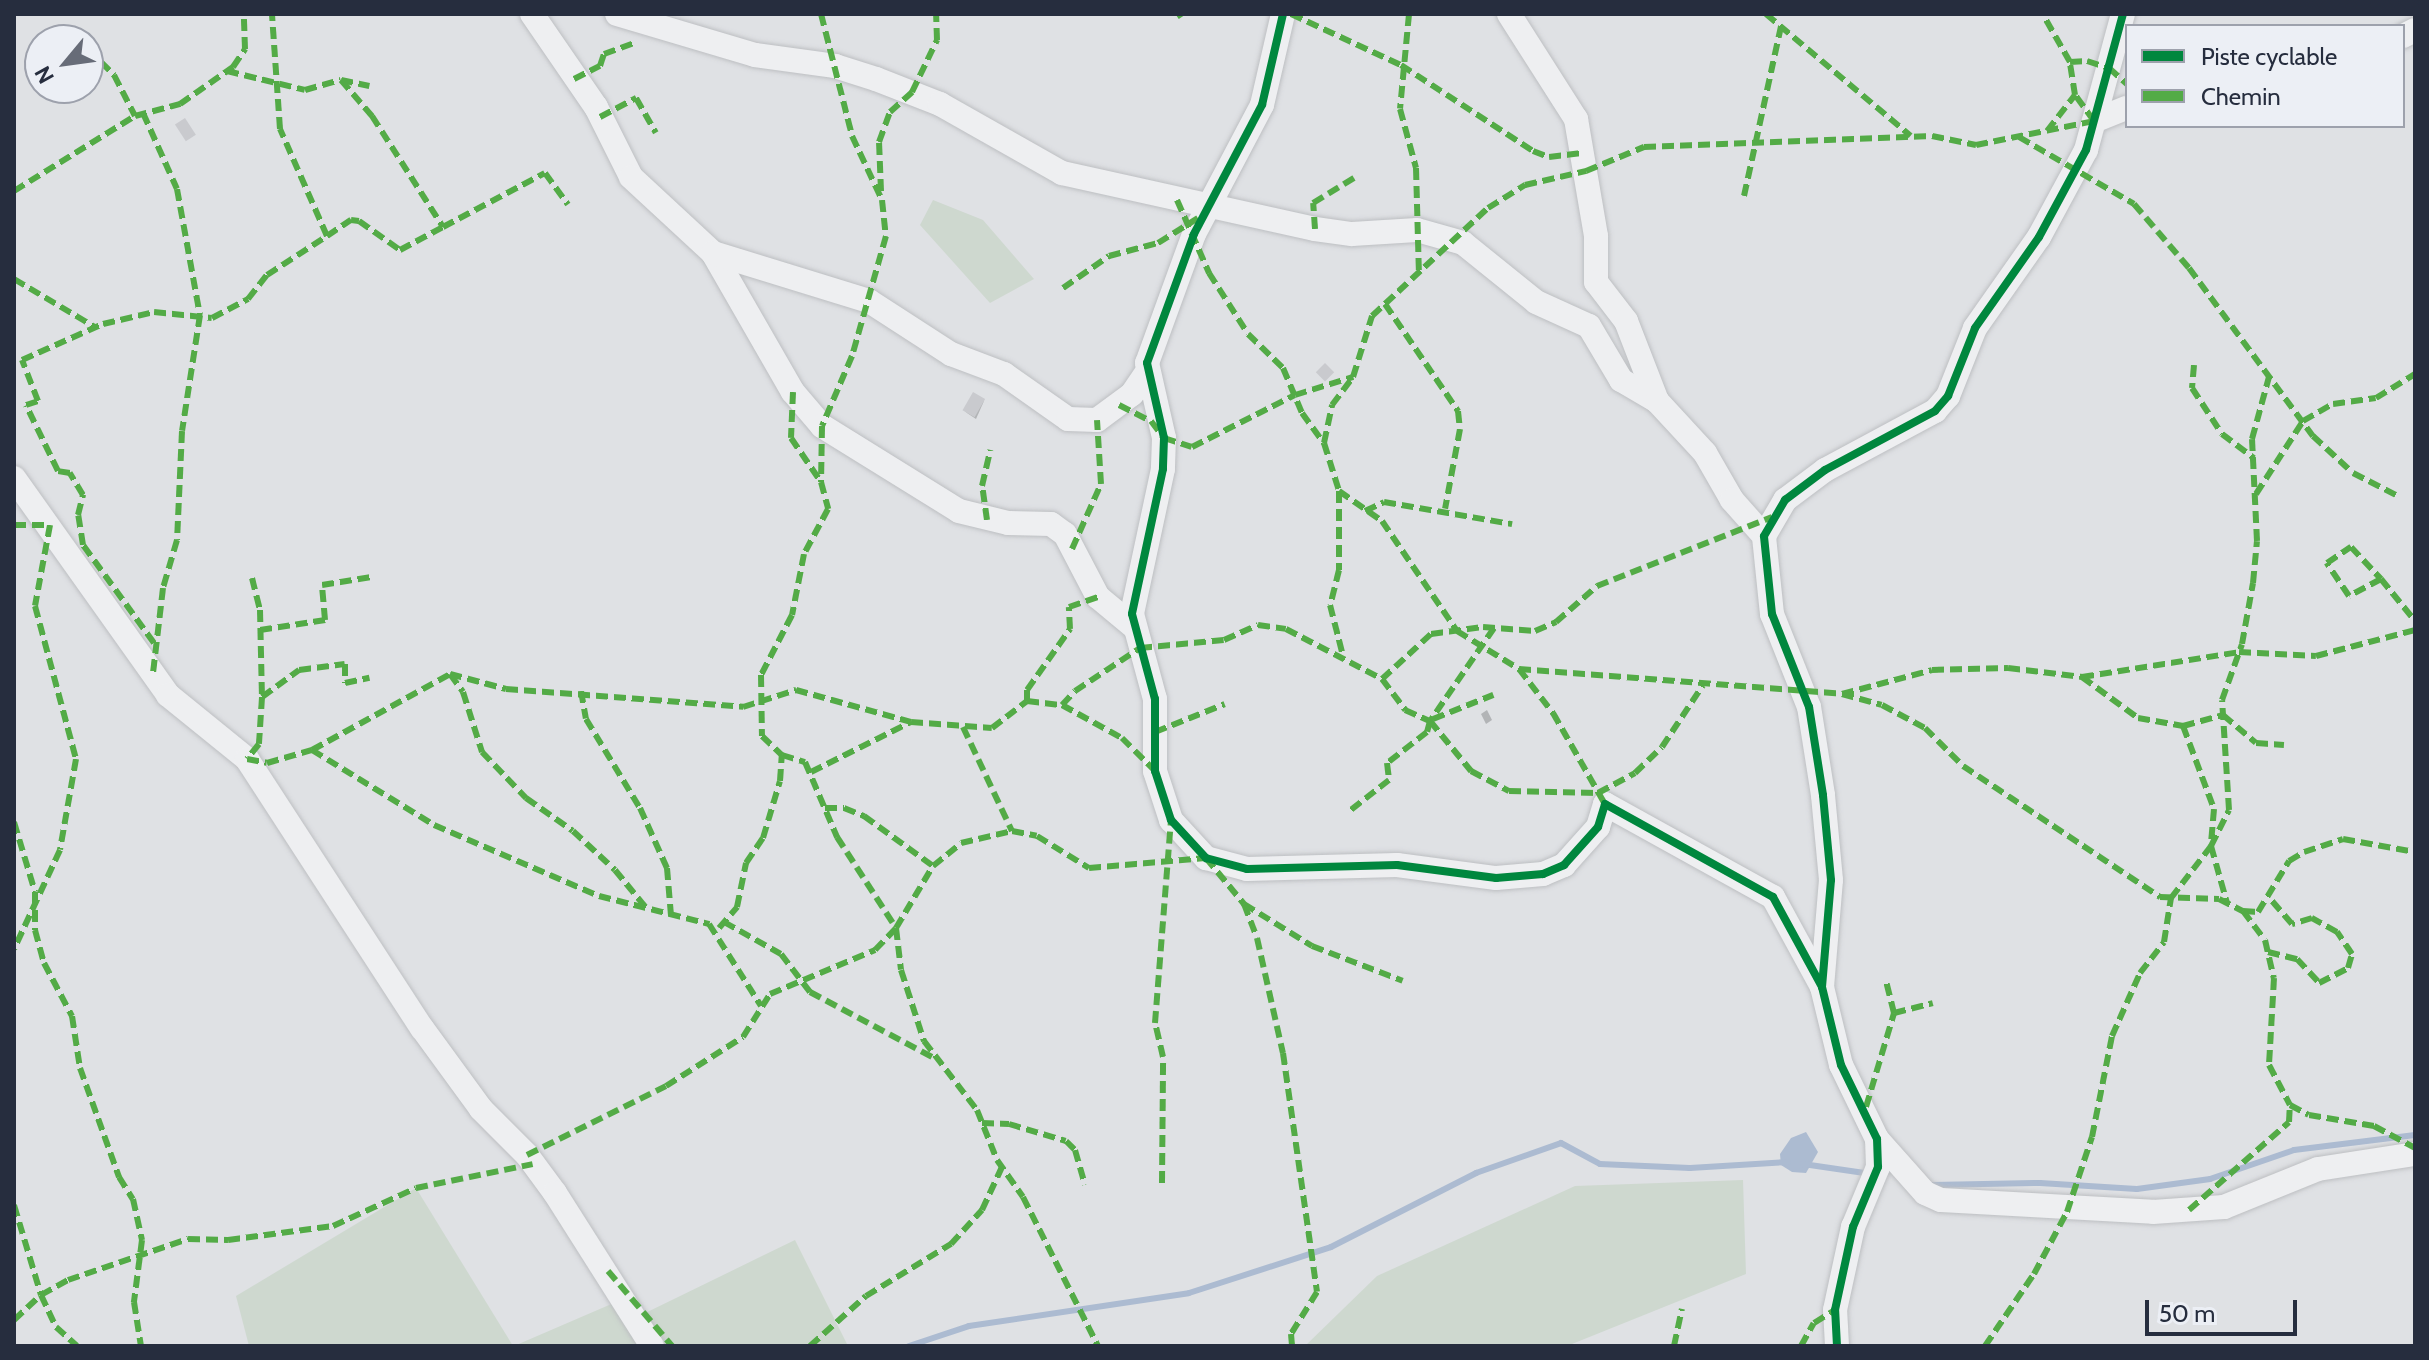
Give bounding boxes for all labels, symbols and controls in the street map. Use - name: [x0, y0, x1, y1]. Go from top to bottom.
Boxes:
- north arrow: [24, 24, 104, 104]
- legend: [2125, 24, 2405, 128]
- text: Piste cyclable: [2201, 42, 2337, 71]
- text: N: [29, 62, 60, 88]
- text: Chemin: [2201, 82, 2281, 111]
- scale bar: [2149, 1284, 2301, 1334]
- text: 50 m: [2159, 1299, 2215, 1328]

